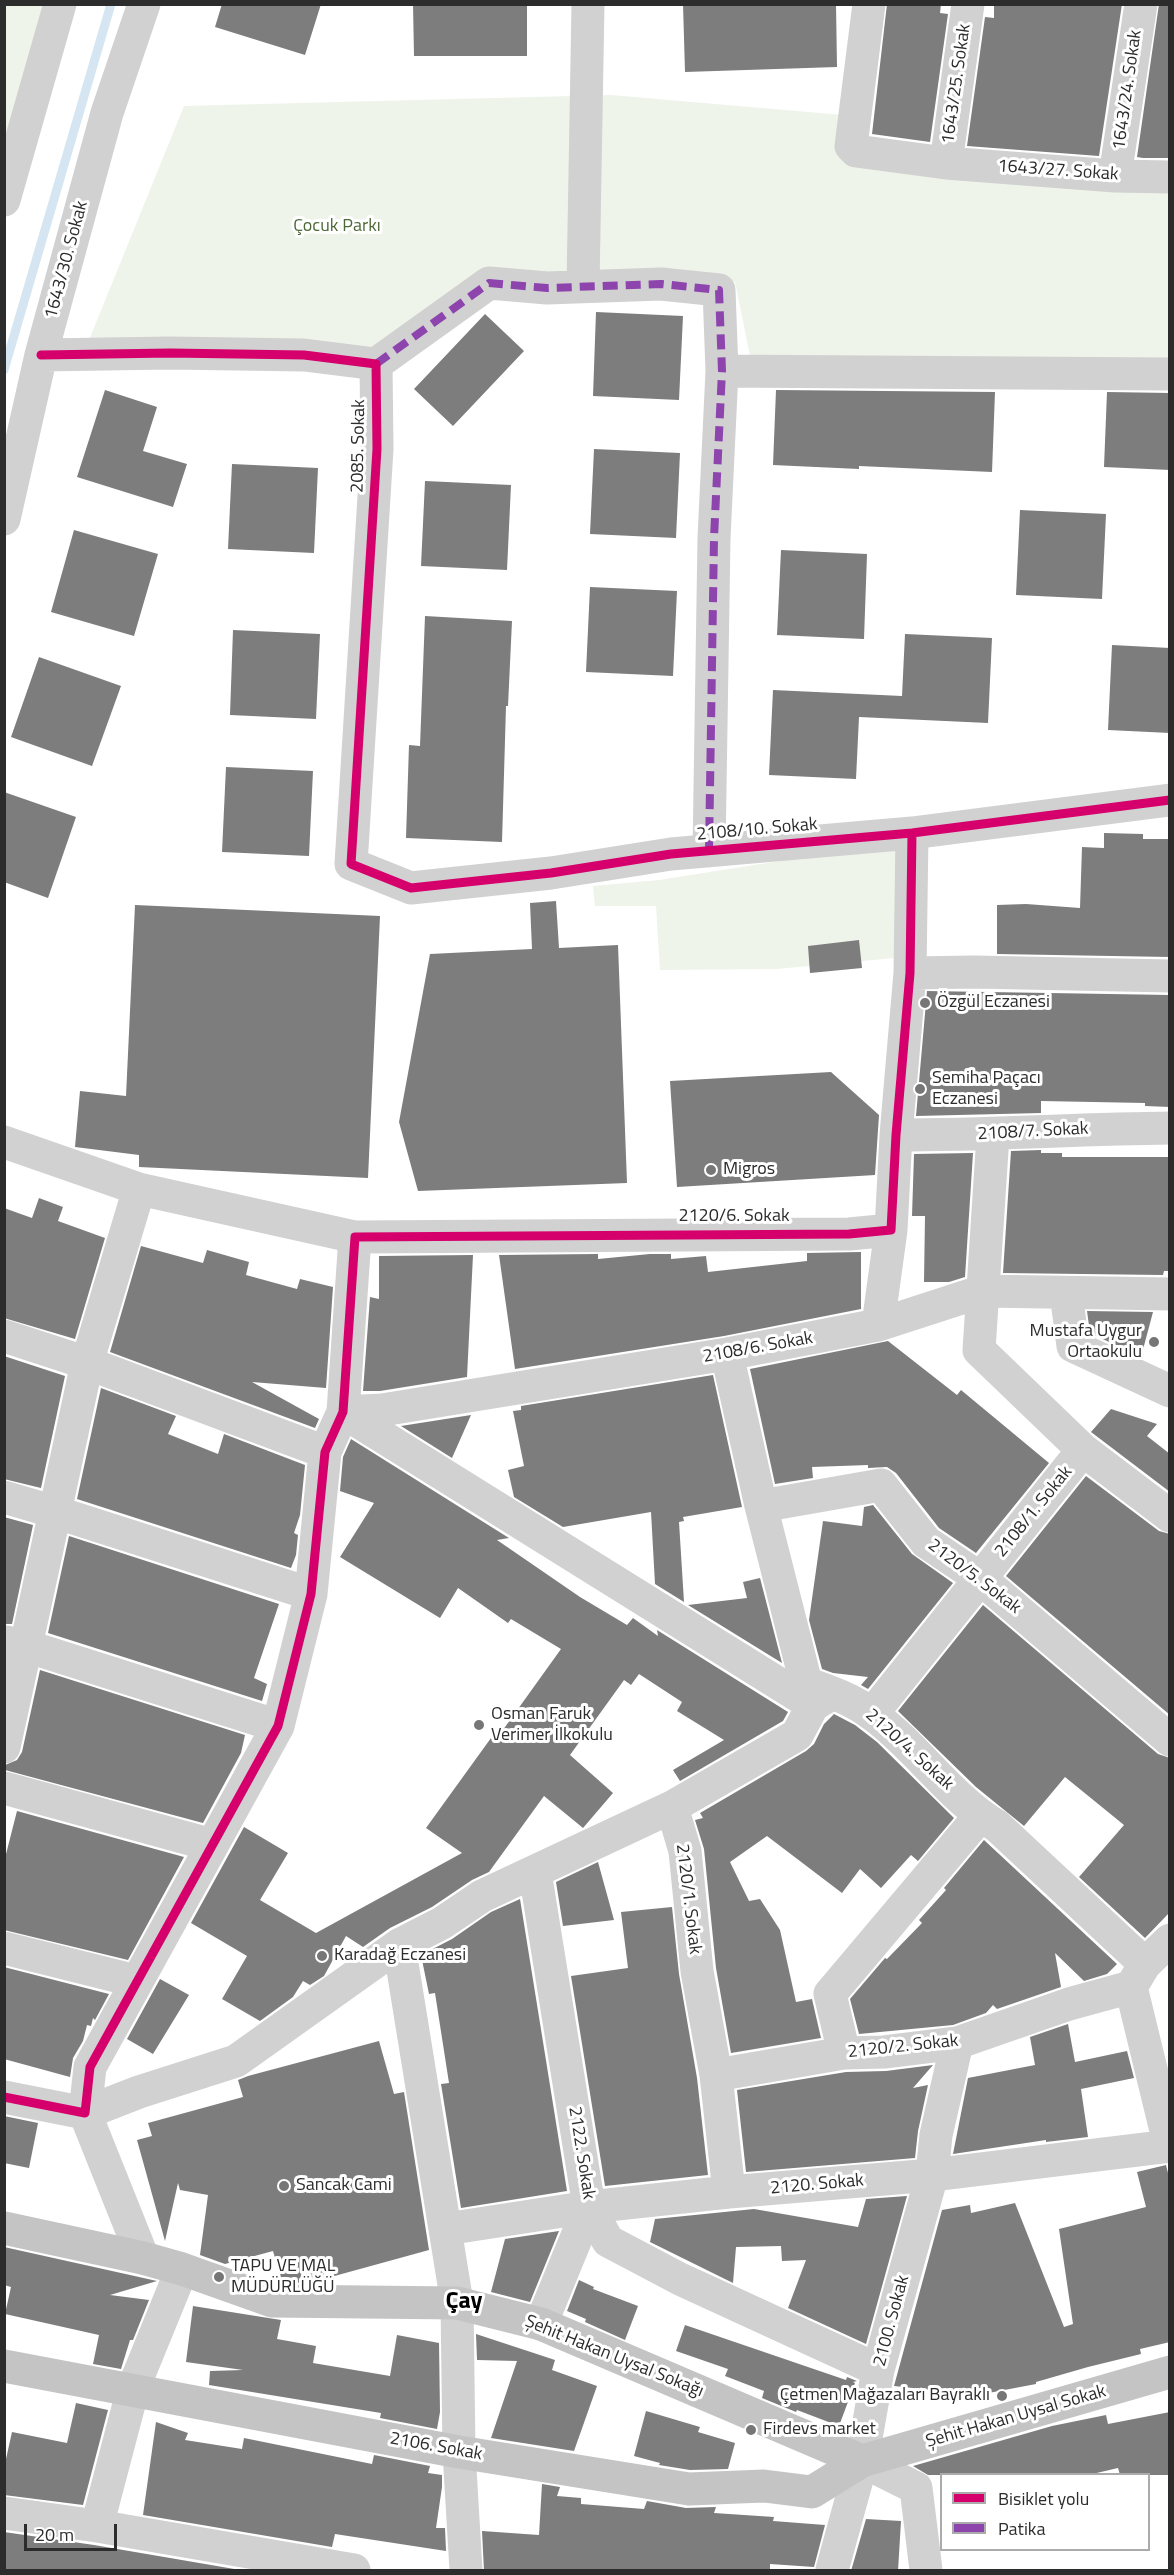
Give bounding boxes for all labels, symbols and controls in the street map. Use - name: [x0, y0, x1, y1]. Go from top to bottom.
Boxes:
- street label: 1643/25. Sokak: [938, 22, 976, 146]
- street label: 1643/24. Sokak: [1109, 28, 1147, 152]
- street label: 1643/27. Sokak: [997, 156, 1119, 186]
- street label: 1643/30. Sokak: [41, 199, 93, 321]
- park label: Çocuk Parkı: [293, 216, 381, 238]
- street label: 2085. Sokak: [347, 399, 371, 493]
- street label: 2108/10. Sokak: [696, 814, 818, 846]
- place label: Özgül Eczanesi: [937, 992, 1050, 1014]
- marker: Özgül Eczanesi: [918, 996, 932, 1010]
- place label: Semiha Paçacı Eczanesi: [932, 1068, 1041, 1110]
- marker: Semiha Paçacı Eczanesi: [913, 1082, 927, 1096]
- street label: 2108/7. Sokak: [977, 1118, 1089, 1146]
- place label: Migros: [723, 1159, 775, 1181]
- marker: Migros: [704, 1163, 718, 1177]
- street label: 2120/6. Sokak: [678, 1206, 790, 1228]
- place label: Mustafa Uygur Ortaokulu: [1030, 1321, 1142, 1364]
- street label: 2108/6. Sokak: [701, 1328, 815, 1368]
- marker: Mustafa Uygur Ortaokulu: [1147, 1335, 1161, 1349]
- street label: 2108/1. Sokak: [991, 1462, 1077, 1562]
- street label: 2120/5. Sokak: [923, 1535, 1025, 1619]
- place label: Osman Faruk Verimer İlkokulu: [491, 1704, 613, 1746]
- street label: 2120/4. Sokak: [860, 1705, 958, 1795]
- marker: Osman Faruk Verimer İlkokulu: [472, 1718, 486, 1732]
- street label: 2120/1. Sokak: [671, 1843, 705, 1955]
- place label: Karadağ Eczanesi: [334, 1945, 466, 1967]
- marker: Karadağ Eczanesi: [315, 1949, 329, 1963]
- street label: 2120/2. Sokak: [847, 2030, 959, 2064]
- street label: 2122. Sokak: [563, 2105, 599, 2201]
- street label: 2120. Sokak: [769, 2170, 865, 2200]
- place label: Sancak Cami: [296, 2175, 392, 2197]
- marker: Sancak Cami: [277, 2179, 291, 2193]
- place label: TAPU VE MAL MÜDÜRLÜĞÜ: [231, 2256, 335, 2298]
- marker: TAPU VE MAL MÜDÜRLÜĞÜ: [212, 2270, 226, 2284]
- street label: 2100. Sokak: [869, 2273, 915, 2369]
- district label: Çay: [445, 2288, 483, 2316]
- street label: Şehit Hakan Uysal Sokağı: [521, 2311, 707, 2403]
- street label: Şehit Hakan Uysal Sokak: [924, 2381, 1108, 2453]
- place label: Çetmen Mağazaları Bayraklı: [780, 2385, 990, 2407]
- marker: Çetmen Mağazaları Bayraklı: [995, 2389, 1009, 2403]
- place label: Firdevs market: [763, 2419, 876, 2441]
- marker: Firdevs market: [744, 2423, 758, 2437]
- street label: 2106. Sokak: [388, 2428, 484, 2466]
- legend: [940, 2473, 1150, 2551]
- text: Bisiklet yolu: [998, 2485, 1089, 2512]
- scale bar: [27, 2512, 120, 2550]
- text: Patika: [998, 2515, 1045, 2542]
- text: 20 m: [35, 2521, 74, 2548]

